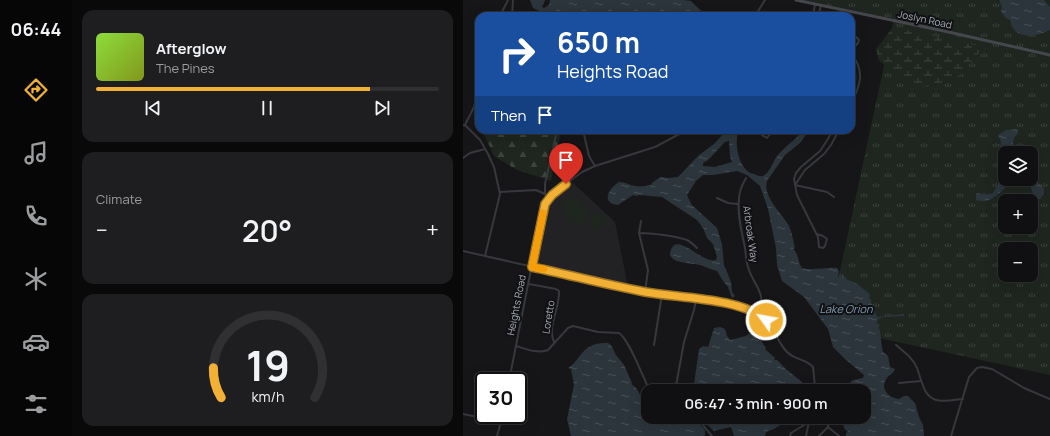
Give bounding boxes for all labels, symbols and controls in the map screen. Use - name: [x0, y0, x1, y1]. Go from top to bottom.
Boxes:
- street label: Joslyn Road: [897, 6, 953, 32]
- text: 06:44: [11, 17, 61, 41]
- text: 650 m: [557, 23, 640, 61]
- icon: right: [491, 28, 543, 80]
- text: Afterglow: [156, 38, 227, 59]
- text: The Pines: [156, 59, 215, 77]
- text: Heights Road: [557, 59, 668, 83]
- icon: directions: [22, 76, 50, 104]
- icon: previous: [142, 97, 164, 119]
- icon: pause: [256, 97, 278, 119]
- icon: next: [371, 97, 393, 119]
- icon: arrive: [534, 104, 556, 126]
- text: Then: [491, 105, 526, 126]
- icon: music: [22, 139, 50, 167]
- pin: [549, 143, 583, 184]
- map controls: [998, 146, 1038, 282]
- button: layers: [998, 146, 1038, 186]
- icon: arrive: [555, 149, 577, 171]
- text: Climate: [96, 190, 142, 208]
- button: +: [998, 194, 1038, 234]
- icon: phone: [22, 202, 50, 230]
- street label: Arbroak Way: [740, 205, 762, 264]
- text: 20°: [242, 210, 292, 251]
- text: −: [96, 215, 108, 245]
- text: +: [426, 215, 439, 245]
- button: −: [998, 242, 1038, 282]
- icon: climate: [22, 265, 50, 293]
- street label: Heights Road: [503, 273, 529, 337]
- street label: Loretto: [538, 299, 558, 335]
- position arrow: [745, 299, 787, 341]
- water label: Lake Orion: [819, 301, 873, 316]
- icon: car: [22, 328, 50, 356]
- text: 19: [245, 337, 290, 393]
- speed limit sign: 30: [475, 372, 527, 424]
- text: km/h: [251, 387, 284, 406]
- icon: filters: [22, 390, 50, 418]
- text: 06:47 · 3 min · 900 m: [684, 393, 828, 414]

